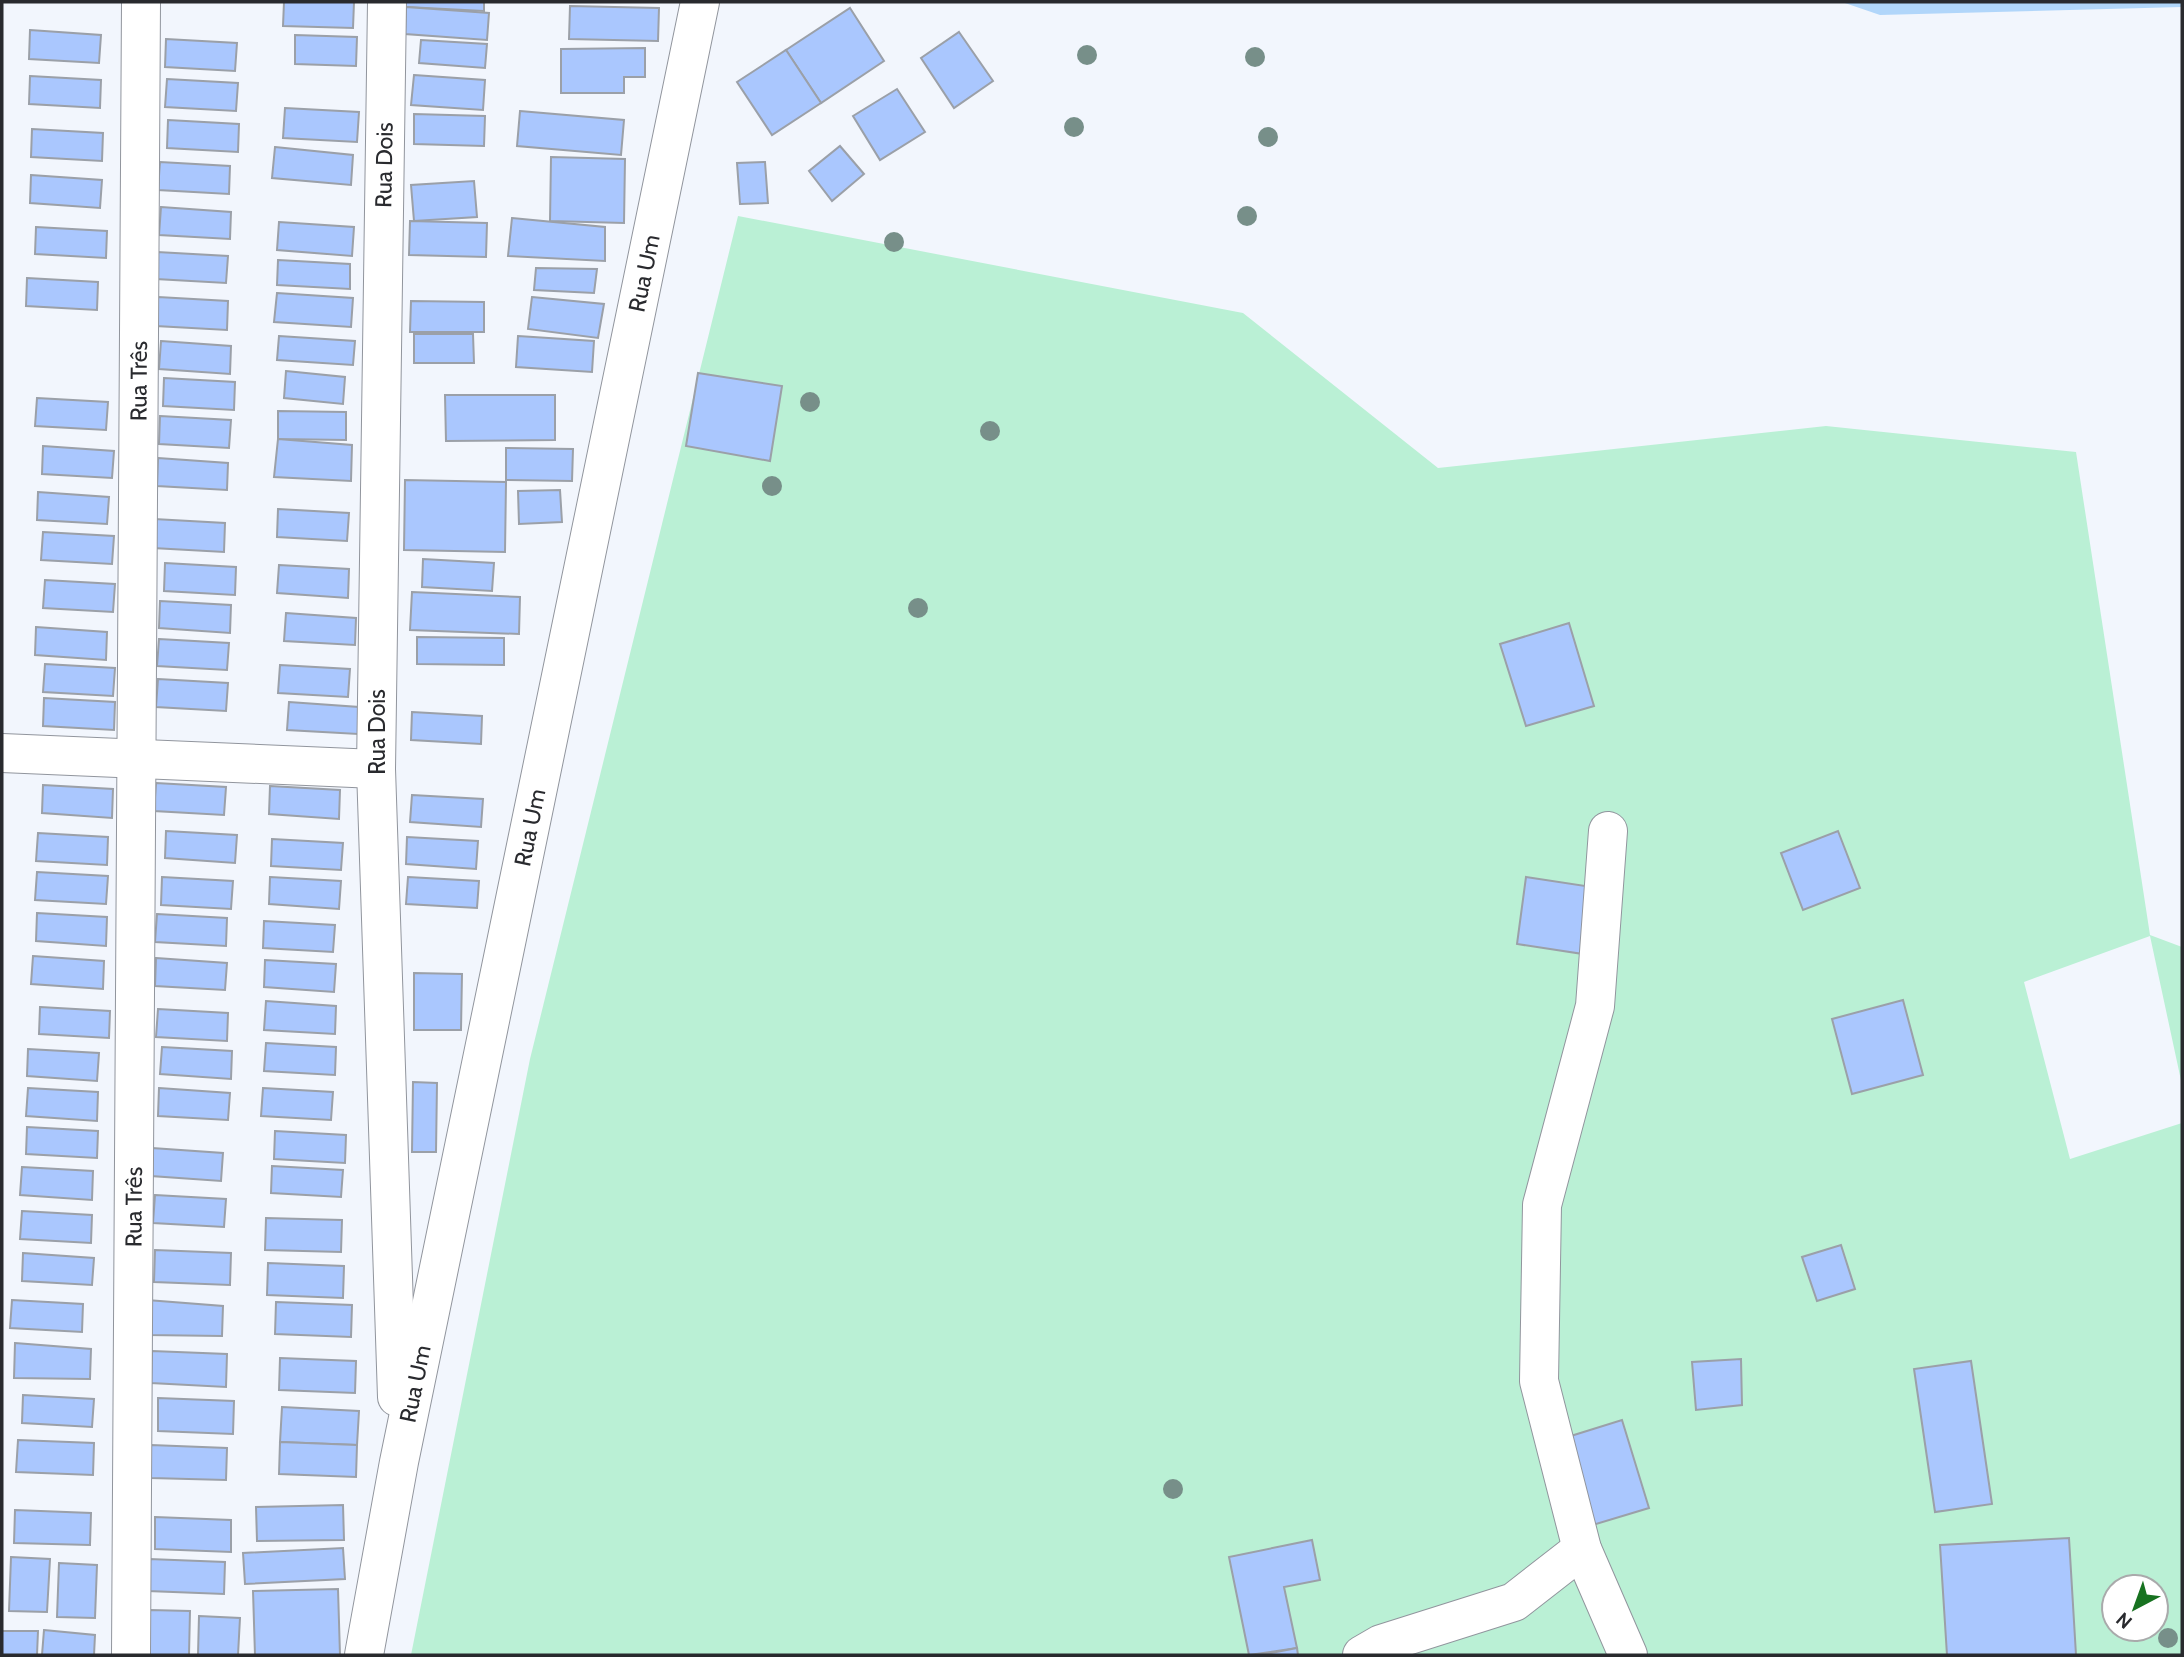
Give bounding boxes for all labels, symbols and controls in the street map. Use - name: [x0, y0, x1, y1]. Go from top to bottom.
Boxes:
- street label: Rua Dois: [369, 122, 399, 208]
- street label: Rua Um: [622, 232, 666, 314]
- street label: Rua Três: [124, 341, 153, 421]
- street label: Rua Dois: [363, 689, 391, 775]
- street label: Rua Um: [508, 786, 551, 869]
- street label: Rua Três: [119, 1167, 148, 1247]
- street label: Rua Um: [394, 1343, 437, 1425]
- north arrow: [2100, 1573, 2170, 1643]
- text: N: [2112, 1607, 2137, 1634]

